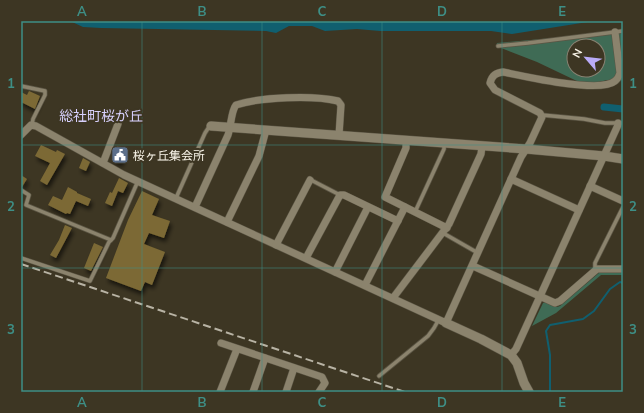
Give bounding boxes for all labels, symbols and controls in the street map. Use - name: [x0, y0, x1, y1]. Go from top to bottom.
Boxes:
- text: A: [77, 3, 87, 19]
- text: B: [198, 3, 207, 19]
- text: C: [318, 3, 327, 19]
- text: D: [437, 3, 447, 19]
- text: E: [558, 3, 566, 19]
- north arrow: [566, 38, 606, 78]
- text: N: [569, 46, 585, 60]
- text: 1: [7, 75, 15, 91]
- text: 1: [629, 75, 637, 91]
- district label: 総社町桜が丘: [59, 107, 143, 125]
- public building icon: 桜ヶ丘集会所: [110, 145, 130, 165]
- place label: 桜ヶ丘集会所: [133, 148, 205, 163]
- text: 2: [7, 198, 15, 214]
- text: 2: [629, 198, 637, 214]
- text: 3: [7, 321, 15, 337]
- text: 3: [629, 321, 637, 337]
- text: A: [77, 394, 87, 410]
- text: B: [198, 394, 207, 410]
- text: C: [318, 394, 327, 410]
- text: D: [437, 394, 447, 410]
- text: E: [558, 394, 566, 410]

